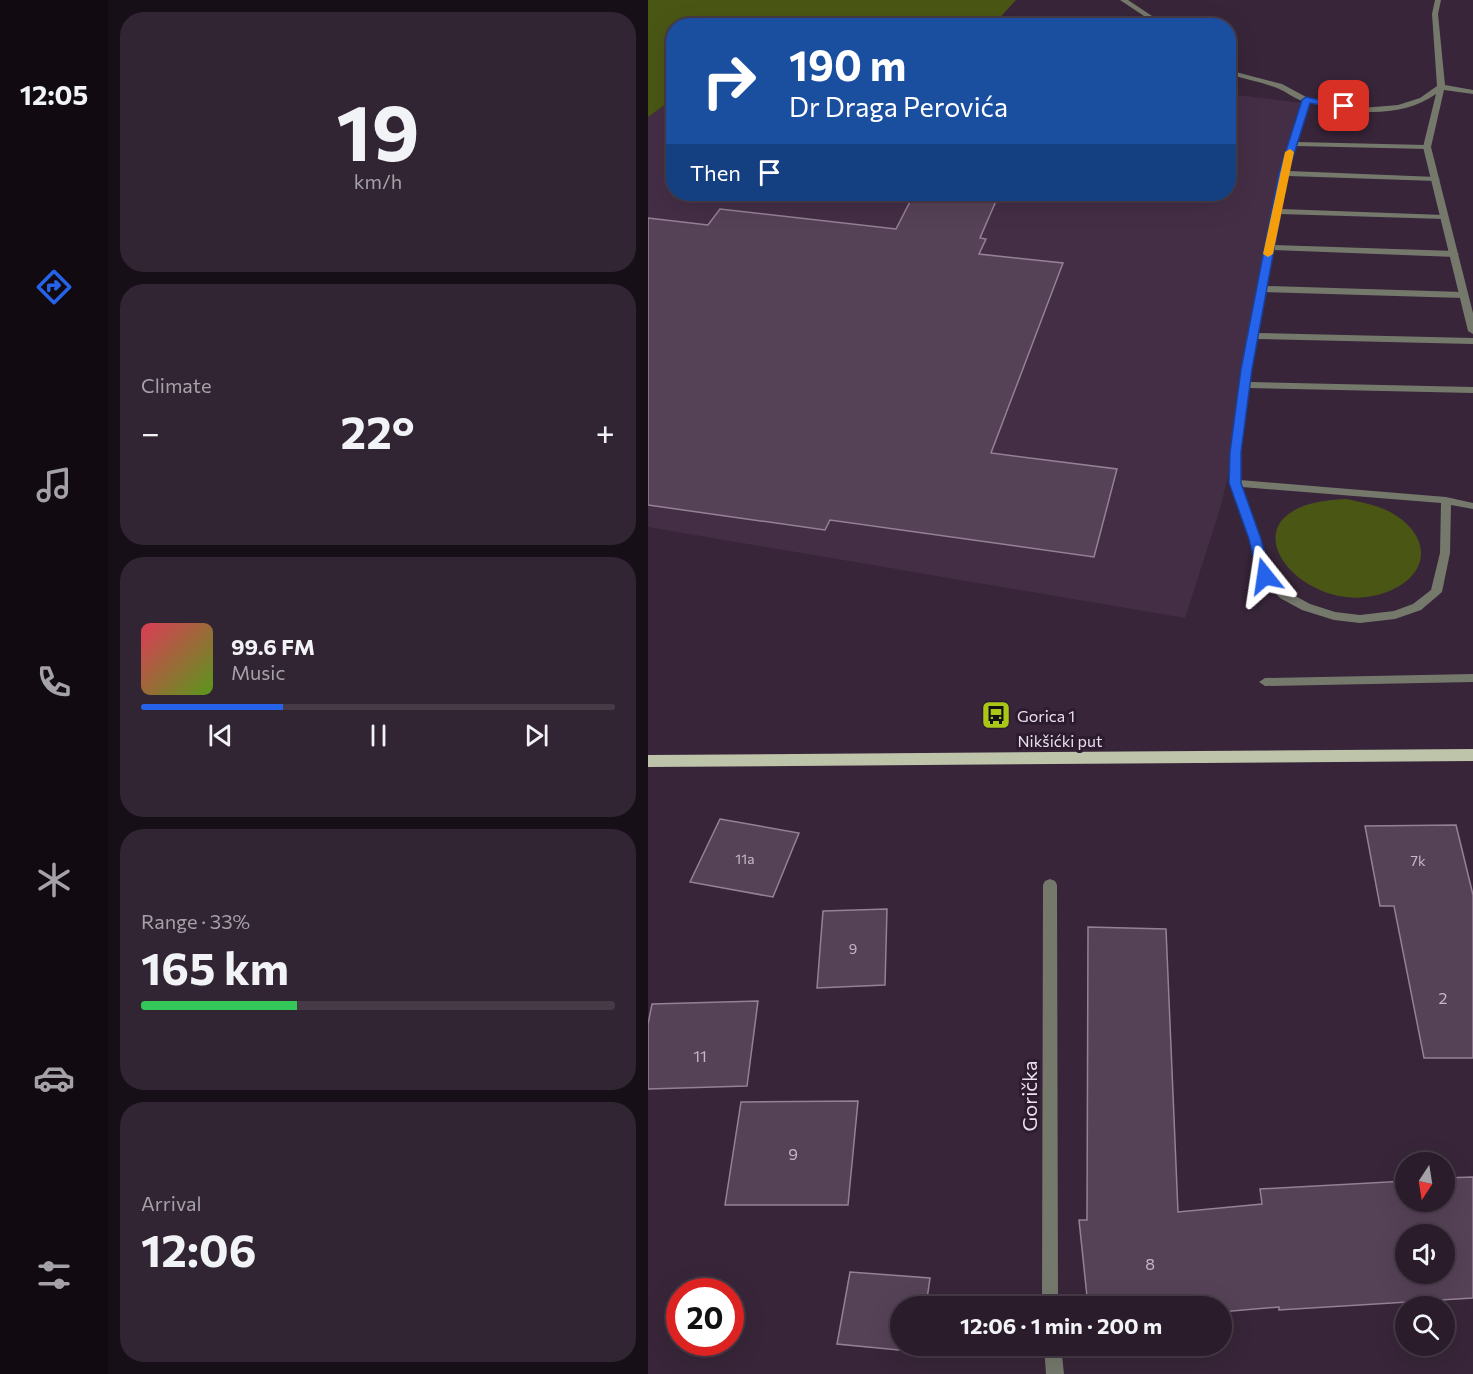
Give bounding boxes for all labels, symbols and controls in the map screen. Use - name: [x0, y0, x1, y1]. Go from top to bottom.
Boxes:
- text: 190 m: [789, 38, 907, 90]
- icon: right: [690, 42, 768, 120]
- text: 12:05: [20, 78, 88, 111]
- pin: [1318, 80, 1369, 131]
- text: 19: [336, 82, 420, 177]
- icon: arrive: [1327, 89, 1360, 122]
- text: Dr Draga Perovića: [789, 90, 1008, 123]
- icon: arrive: [753, 156, 786, 189]
- text: Then: [690, 159, 741, 186]
- text: km/h: [354, 169, 402, 193]
- icon: directions: [33, 266, 75, 308]
- text: Climate: [141, 373, 211, 397]
- text: 22°: [341, 403, 415, 458]
- text: −: [141, 411, 160, 452]
- text: +: [596, 411, 615, 452]
- icon: music: [33, 464, 75, 506]
- position arrow: [1233, 544, 1297, 608]
- text: 99.6 FM: [231, 633, 315, 660]
- text: Music: [231, 660, 285, 684]
- icon: phone: [33, 661, 75, 703]
- bus stop icon: Gorica 1: [980, 699, 1012, 731]
- place label: Gorica 1: [1017, 706, 1075, 725]
- icon: previous: [204, 719, 237, 752]
- icon: pause: [362, 719, 395, 752]
- icon: next: [520, 719, 553, 752]
- street label: Nikšićki put: [1018, 731, 1103, 750]
- house number: 11a: [735, 850, 755, 867]
- house number: 7k: [1411, 852, 1426, 869]
- icon: climate: [33, 859, 75, 901]
- text: Range · 33%: [141, 909, 250, 933]
- text: 165 km: [141, 939, 289, 994]
- house number: 9: [849, 940, 857, 957]
- house number: 2: [1439, 988, 1448, 1007]
- house number: 11: [693, 1046, 707, 1065]
- icon: car: [33, 1057, 75, 1099]
- street label: Gorička: [1017, 1061, 1041, 1131]
- house number: 9: [788, 1144, 798, 1163]
- north arrow: [1395, 1152, 1455, 1212]
- map controls: [1395, 1152, 1455, 1356]
- text: Arrival: [141, 1191, 202, 1215]
- text: 12:06: [141, 1221, 257, 1276]
- button: sound: [1395, 1224, 1455, 1284]
- icon: filters: [33, 1254, 75, 1296]
- house number: 8: [1145, 1254, 1155, 1273]
- speed limit sign: 20: [666, 1278, 744, 1356]
- button: search: [1395, 1296, 1455, 1356]
- text: 12:06 · 1 min · 200 m: [960, 1312, 1162, 1339]

